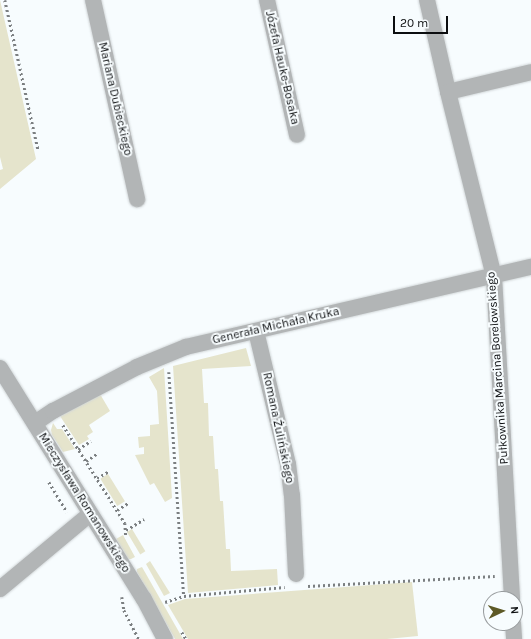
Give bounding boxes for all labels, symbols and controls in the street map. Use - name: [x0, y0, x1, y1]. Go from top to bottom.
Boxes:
- scale bar: [395, 8, 450, 34]
- street label: Józefa Hauke-Bosaka: [262, 10, 302, 126]
- text: 20 m: [400, 16, 428, 30]
- street label: Mariana Dubieckiego: [95, 41, 135, 157]
- street label: Pułkownika Marcina Borelowskiego: [484, 271, 512, 465]
- street label: Generała Michała Kruka: [211, 304, 341, 348]
- street label: Romana Żulińskiego: [259, 371, 297, 485]
- street label: Mieczysława Romanowskiego: [35, 430, 133, 576]
- north arrow: [483, 591, 523, 631]
- text: N: [508, 606, 521, 615]

